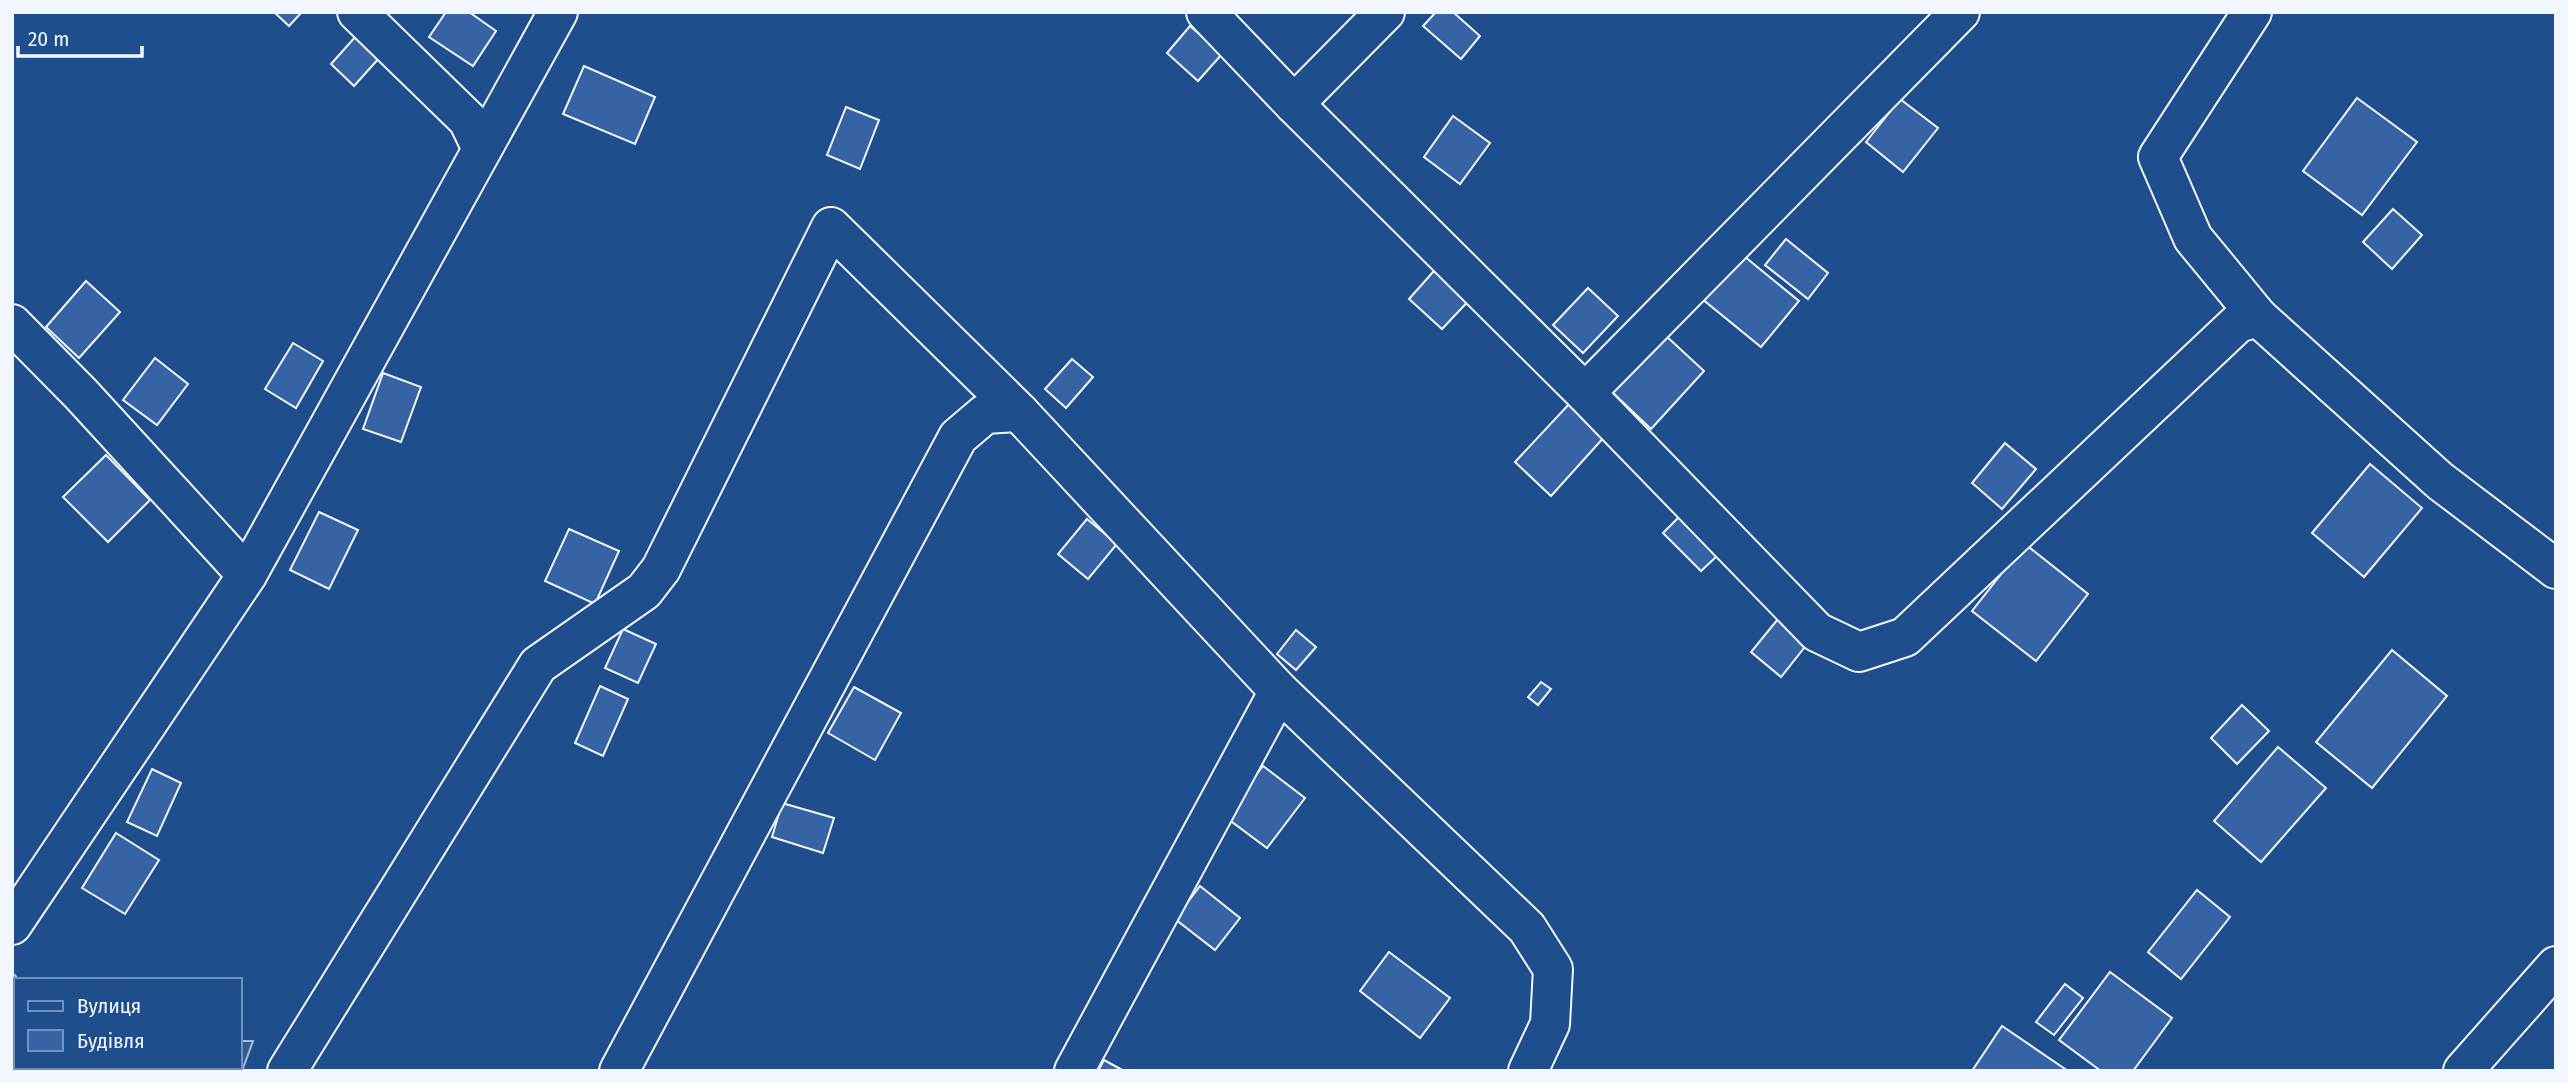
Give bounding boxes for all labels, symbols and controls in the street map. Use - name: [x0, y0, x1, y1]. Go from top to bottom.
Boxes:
- scale bar: [18, 14, 142, 58]
- text: 20 m: [28, 26, 69, 52]
- legend: [14, 978, 242, 1069]
- text: Вулиця: [77, 993, 141, 1019]
- text: Будівля: [77, 1028, 145, 1054]

